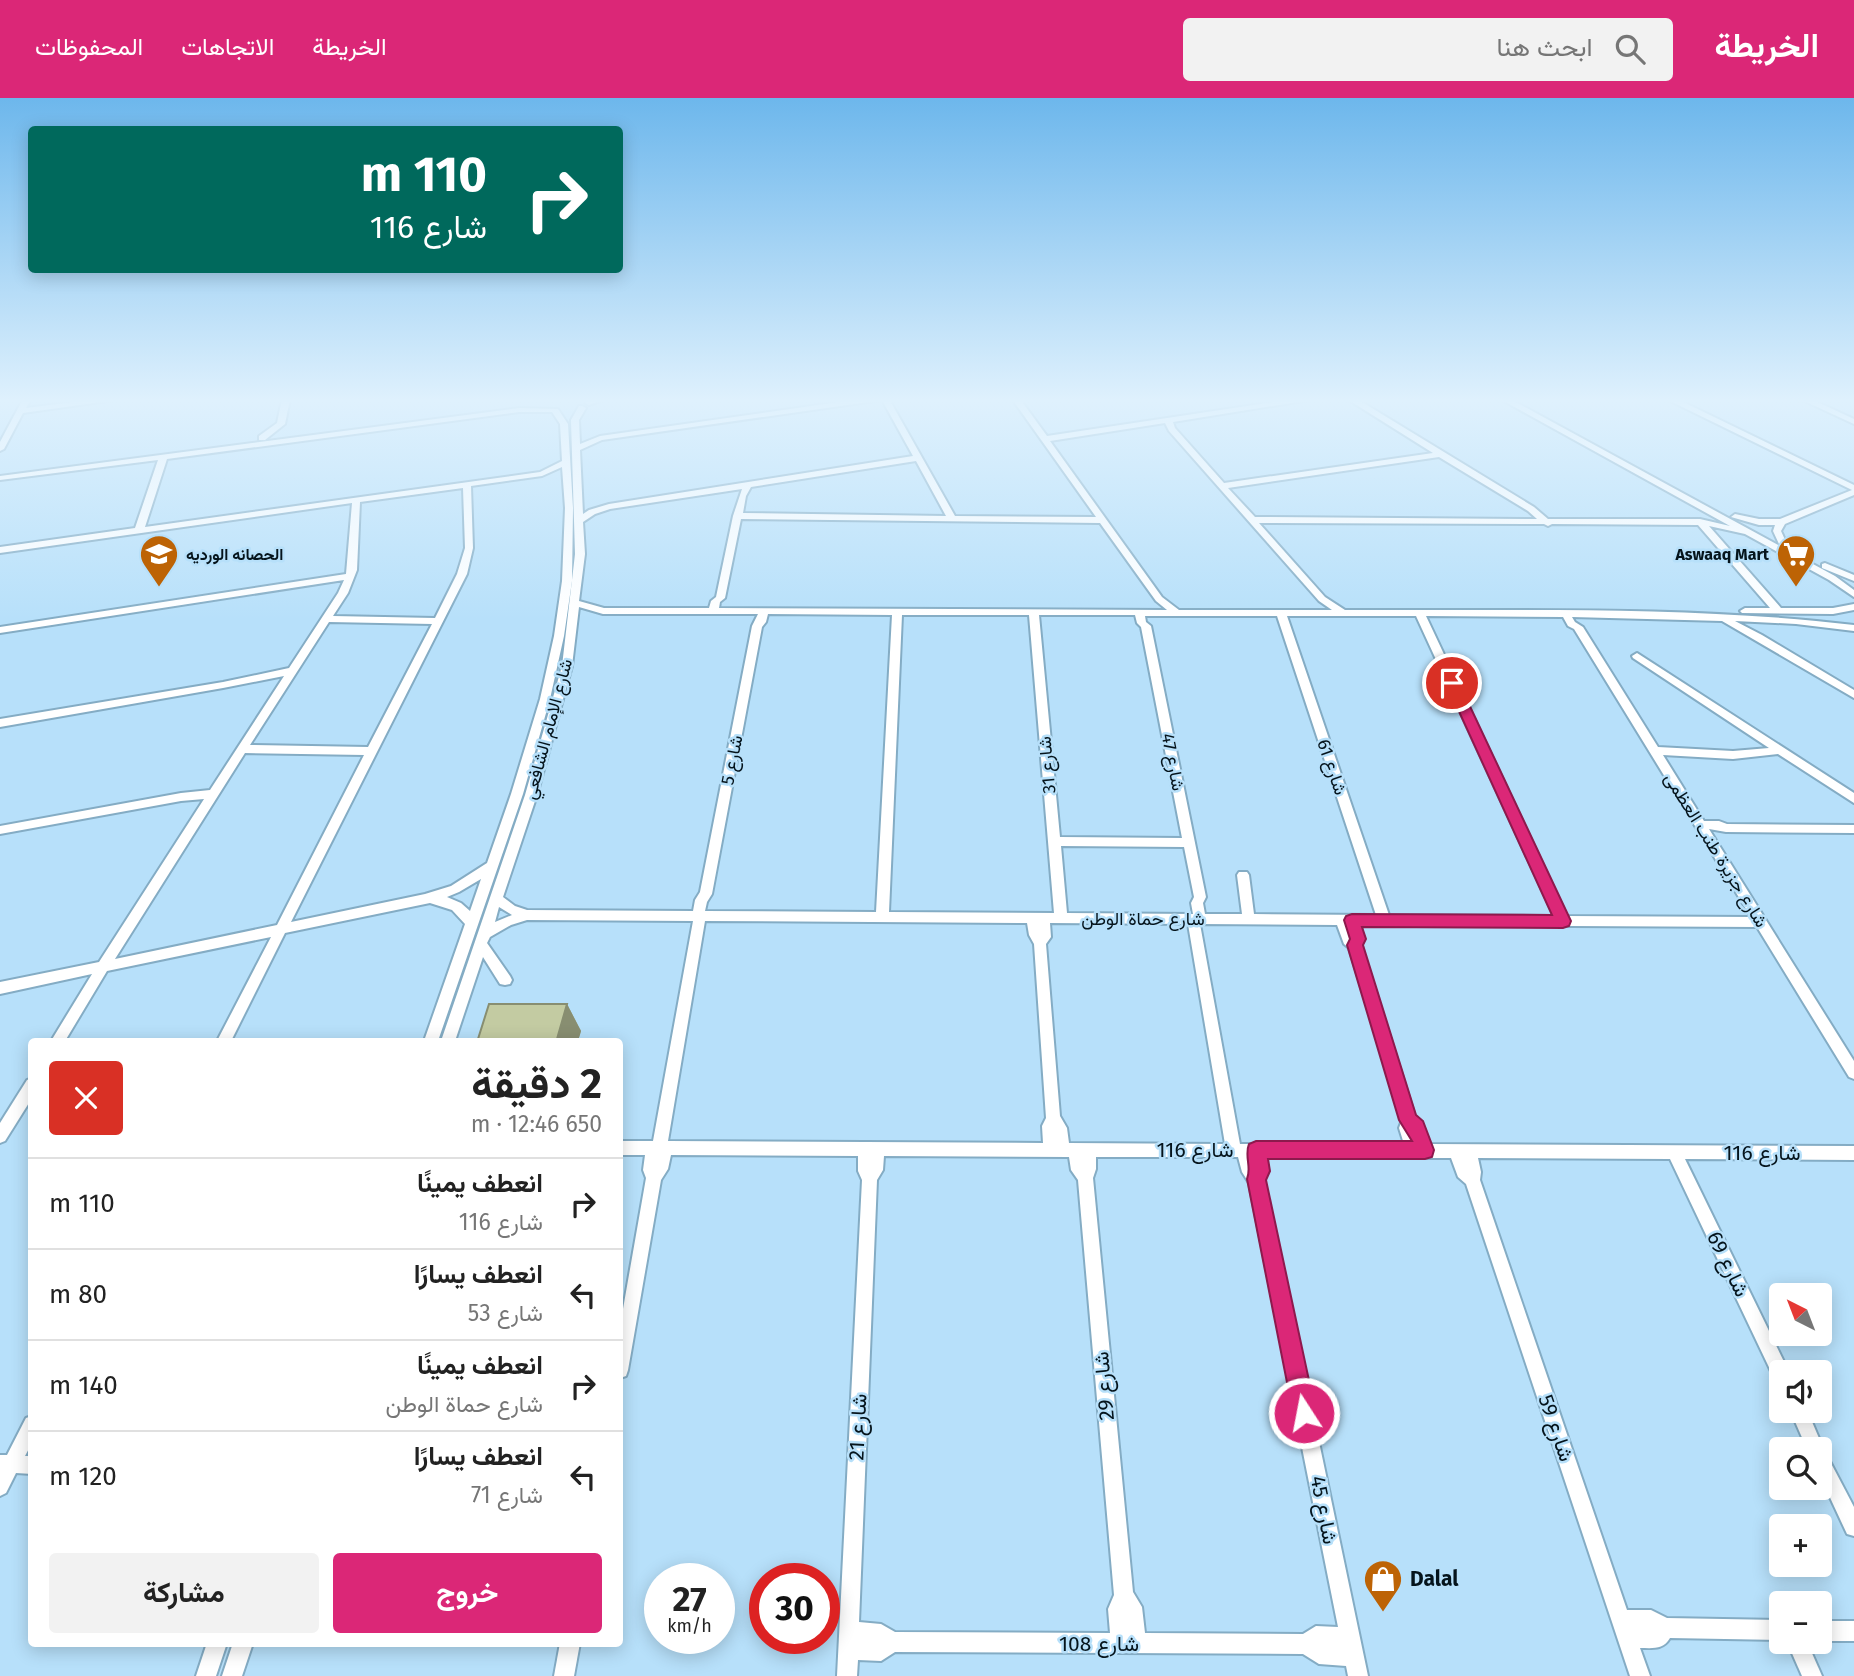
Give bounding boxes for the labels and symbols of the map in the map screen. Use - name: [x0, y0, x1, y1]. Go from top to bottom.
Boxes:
- school or university icon: الحصانه الورديه: [138, 533, 180, 588]
- supermarket icon: Aswaaq Mart: [1775, 533, 1817, 588]
- place label: الحصانه الورديه: [186, 545, 283, 565]
- place label: Aswaaq Mart: [1674, 545, 1770, 564]
- pin: [1422, 653, 1482, 713]
- street label: شارع الإمام الشافعي: [519, 656, 581, 803]
- street label: شارع 47: [1156, 731, 1189, 793]
- street label: شارع 5: [716, 733, 749, 787]
- street label: شارع 31: [1034, 735, 1061, 795]
- street label: شارع 61: [1311, 736, 1352, 798]
- street label: شارع جزيرة طنب العظمى: [1659, 769, 1773, 932]
- street label: شارع حماة الوطن: [1081, 908, 1205, 931]
- street label: شارع 116: [1157, 1137, 1233, 1164]
- street label: شارع 116: [1724, 1140, 1800, 1167]
- street label: شارع 69: [1700, 1227, 1755, 1301]
- north arrow: [1769, 1283, 1832, 1346]
- street label: شارع 29: [1088, 1350, 1121, 1422]
- position arrow: [1267, 1376, 1341, 1450]
- street label: شارع 59: [1532, 1391, 1580, 1465]
- street label: شارع 21: [843, 1393, 874, 1461]
- street label: شارع 45: [1304, 1474, 1343, 1547]
- shop icon: Dalal: [1362, 1558, 1404, 1613]
- speed limit sign: 30: [749, 1563, 840, 1654]
- place label: Dalal: [1410, 1566, 1459, 1592]
- street label: شارع 108: [1059, 1631, 1139, 1658]

